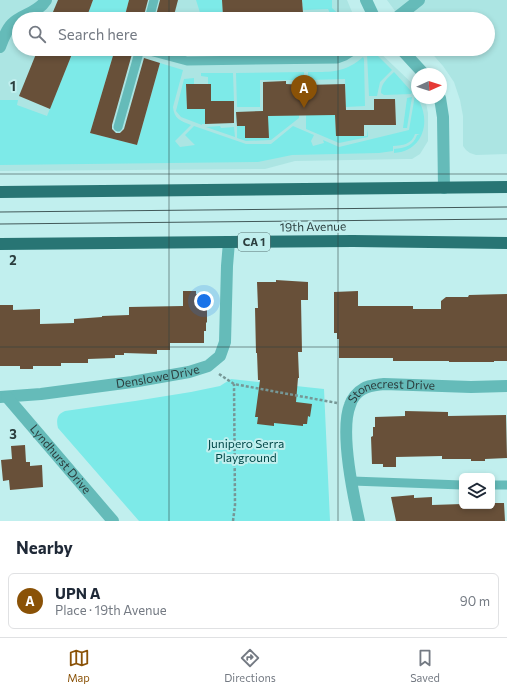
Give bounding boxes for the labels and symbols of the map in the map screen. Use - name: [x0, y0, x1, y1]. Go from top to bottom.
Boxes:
- north arrow: [411, 68, 447, 104]
- pin: A: [291, 75, 317, 108]
- text: 1: [10, 78, 16, 94]
- street label: 19th Avenue: [280, 218, 346, 234]
- road number: CA 1: [238, 233, 270, 251]
- text: 2: [9, 252, 17, 268]
- your location: [194, 291, 214, 311]
- street label: Denslowe Drive: [115, 361, 201, 390]
- street label: Stonecrest Drive: [344, 376, 435, 405]
- street label: Lyndhurst Drive: [28, 421, 94, 496]
- text: 3: [9, 426, 17, 442]
- park label: Junipero Serra Playground: [208, 436, 284, 464]

